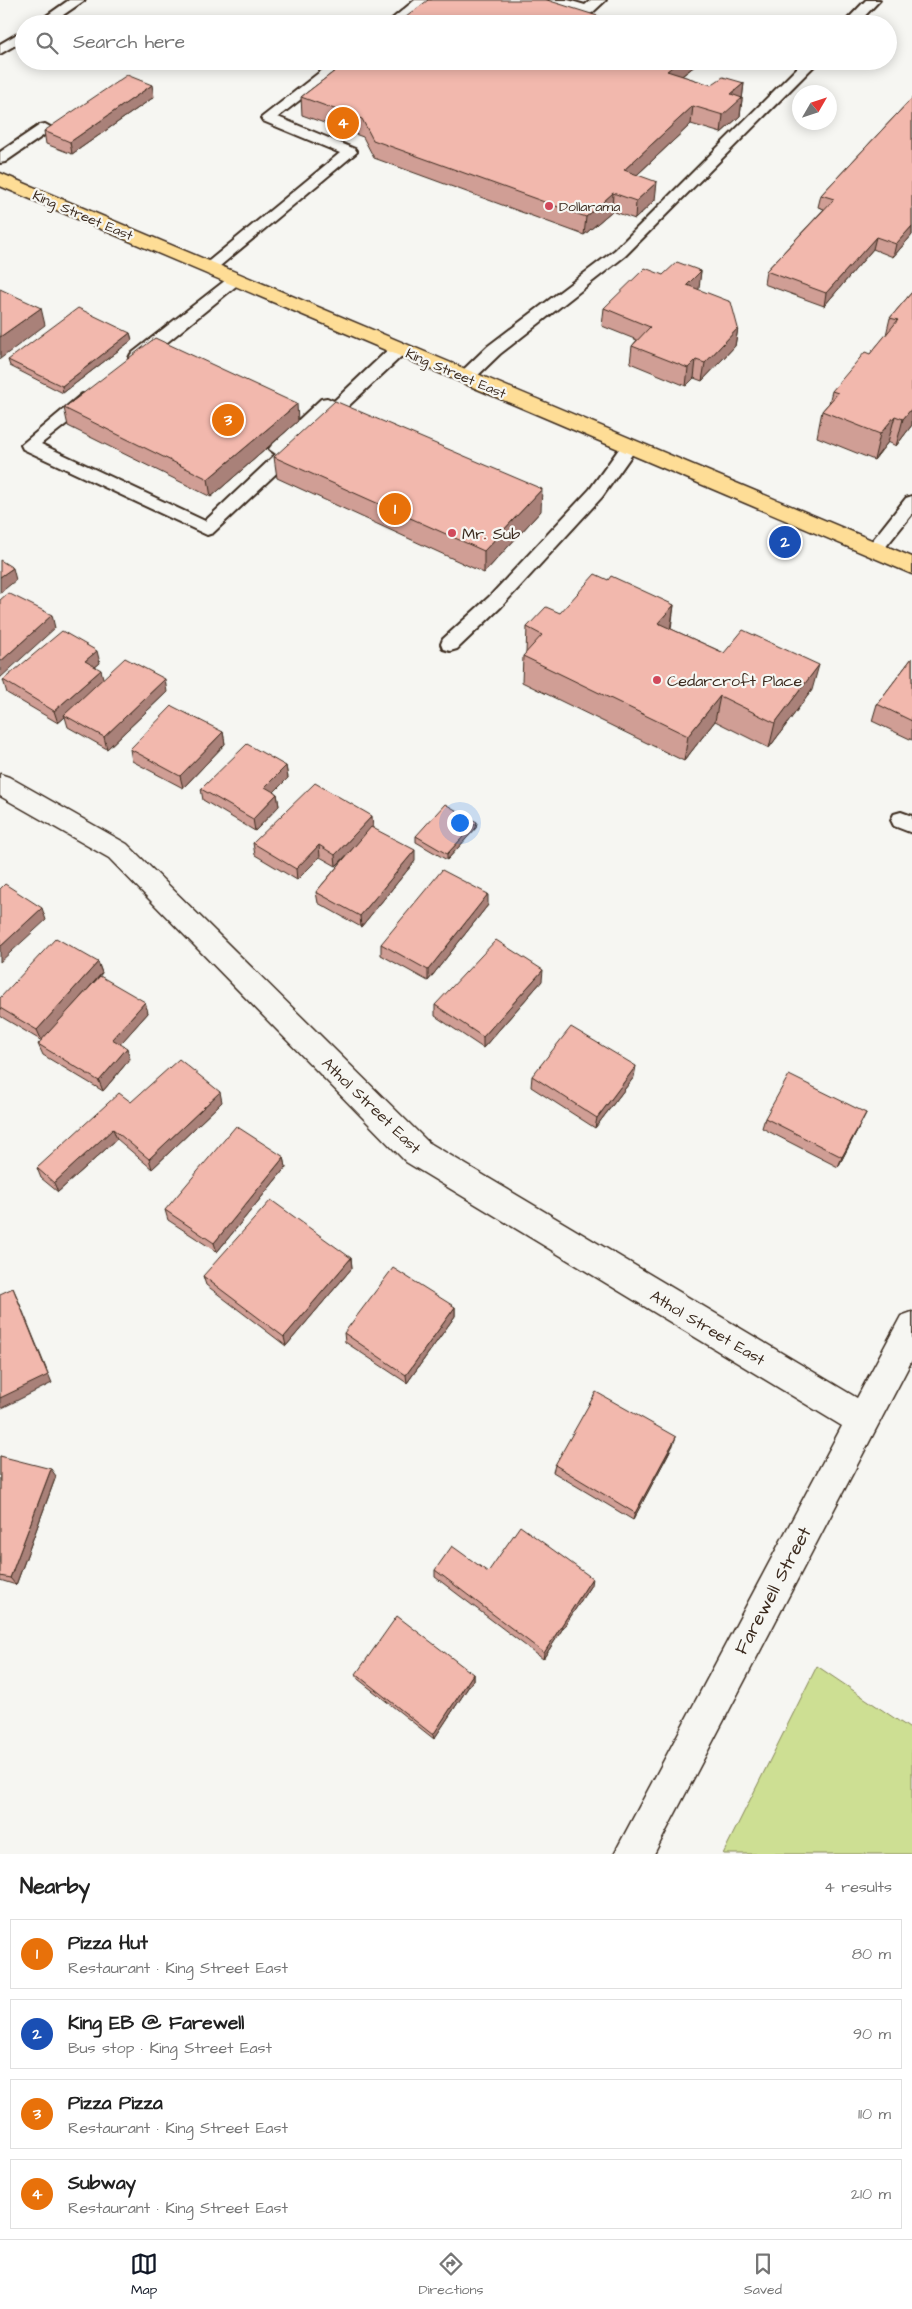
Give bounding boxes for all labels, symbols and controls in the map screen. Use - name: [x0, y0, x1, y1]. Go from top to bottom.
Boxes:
- search box: [15, 15, 897, 70]
- icon: search: [33, 29, 61, 57]
- text: Search here: [73, 29, 185, 56]
- north arrow: [792, 85, 837, 130]
- pin: 4: [327, 104, 359, 142]
- street label: King Street East: [29, 186, 136, 246]
- place label: Dollarama: [559, 197, 620, 217]
- marker: Dollarama: [543, 200, 555, 212]
- street label: King Street East: [402, 344, 509, 404]
- pin: 3: [212, 401, 244, 439]
- pin: 1: [379, 490, 411, 528]
- place label: Mr. Sub: [462, 523, 520, 545]
- pin: 2: [769, 523, 801, 561]
- marker: Mr. Sub: [446, 527, 458, 539]
- place label: Cedarcroft Place: [667, 670, 802, 692]
- marker: Cedarcroft Place: [651, 674, 663, 686]
- your location: [447, 810, 473, 836]
- street label: Athol Street East: [317, 1053, 426, 1159]
- street label: Athol Street East: [646, 1285, 770, 1371]
- street label: Farewell Street: [728, 1522, 819, 1659]
- text: Nearby: [20, 1872, 90, 1901]
- text: 4 results: [824, 1876, 892, 1898]
- text: Pizza Hut: [68, 1930, 148, 1957]
- text: 1: [36, 1943, 38, 1965]
- text: 80 m: [852, 1943, 891, 1965]
- text: Restaurant · King Street East: [68, 1957, 288, 1979]
- text: King EB @ Farewell: [68, 2010, 244, 2037]
- text: 2: [32, 2023, 42, 2045]
- text: 90 m: [853, 2023, 891, 2045]
- text: Bus stop · King Street East: [68, 2037, 272, 2059]
- text: Pizza Pizza: [68, 2090, 163, 2117]
- text: 3: [33, 2103, 41, 2125]
- text: 110 m: [858, 2103, 891, 2125]
- text: Restaurant · King Street East: [68, 2117, 288, 2139]
- text: Subway: [68, 2170, 136, 2197]
- text: 4: [32, 2183, 42, 2205]
- text: 210 m: [851, 2183, 891, 2205]
- text: Restaurant · King Street East: [68, 2197, 288, 2219]
- tab: Map: [130, 2250, 158, 2300]
- tab: Directions: [418, 2250, 483, 2300]
- tab: Saved: [744, 2250, 782, 2300]

